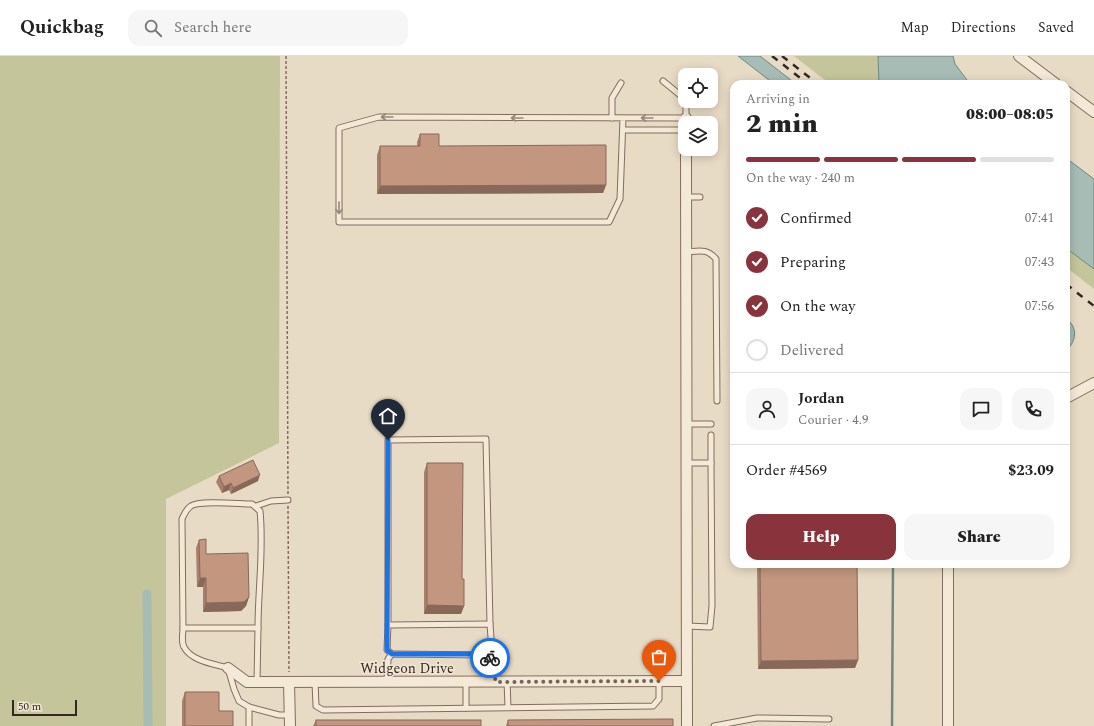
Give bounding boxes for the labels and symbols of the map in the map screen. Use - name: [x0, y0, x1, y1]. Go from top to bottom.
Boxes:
- one-way arrow: [381, 113, 394, 121]
- one-way arrow: [511, 114, 524, 122]
- one-way arrow: [641, 114, 654, 122]
- one-way arrow: [335, 201, 343, 214]
- pin: [371, 399, 405, 440]
- courier: [470, 638, 510, 678]
- pin: [642, 640, 676, 681]
- street label: Widgeon Drive: [360, 658, 454, 679]
- scale bar: [12, 698, 77, 717]

